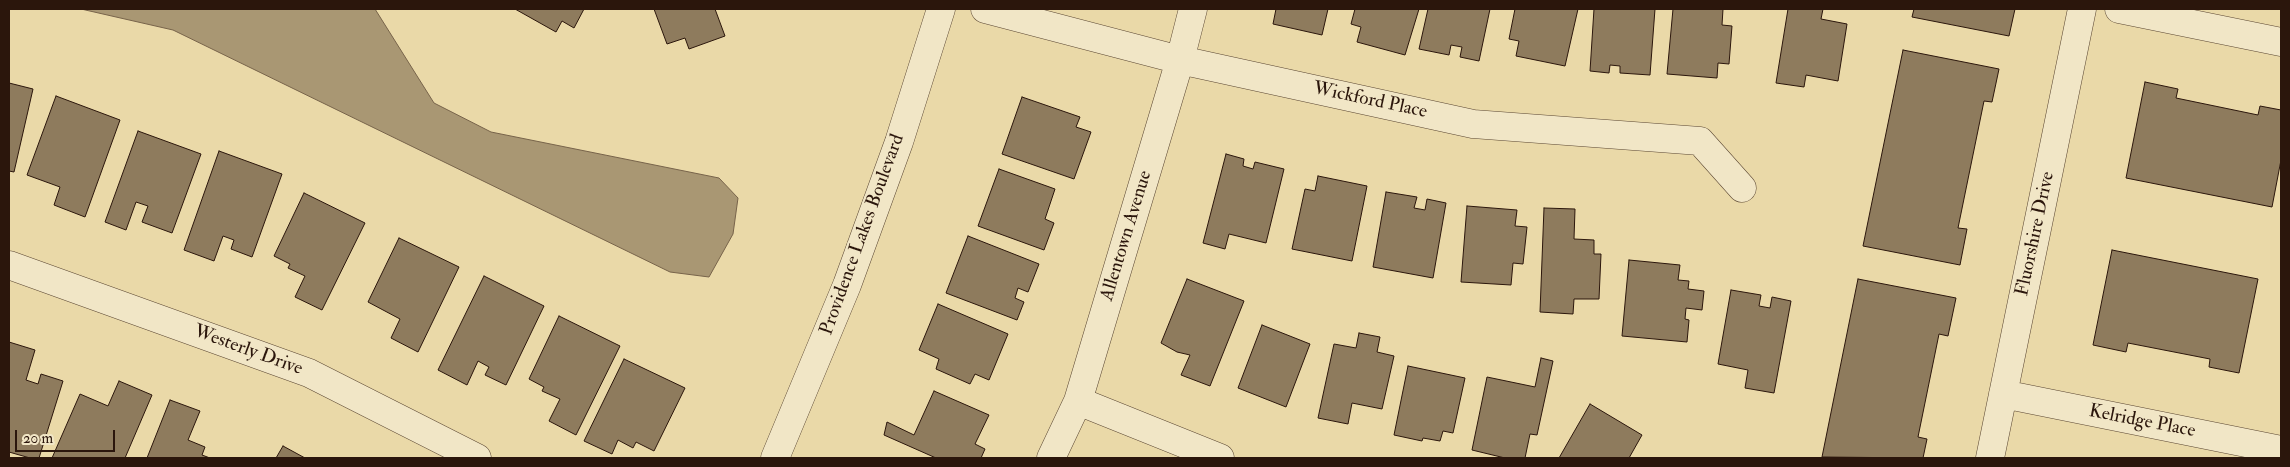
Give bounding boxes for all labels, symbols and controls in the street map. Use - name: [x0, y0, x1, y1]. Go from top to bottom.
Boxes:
- street label: Wickford Place: [1311, 78, 1429, 124]
- street label: Providence Lakes Boulevard: [816, 132, 910, 338]
- street label: Allentown Avenue: [1096, 168, 1158, 304]
- street label: Fluorshire Drive: [2012, 170, 2060, 298]
- street label: Westerly Drive: [191, 321, 305, 381]
- street label: Kelridge Place: [2087, 401, 2197, 443]
- scale bar: [18, 420, 118, 452]
- text: 20 m: [23, 429, 53, 448]

